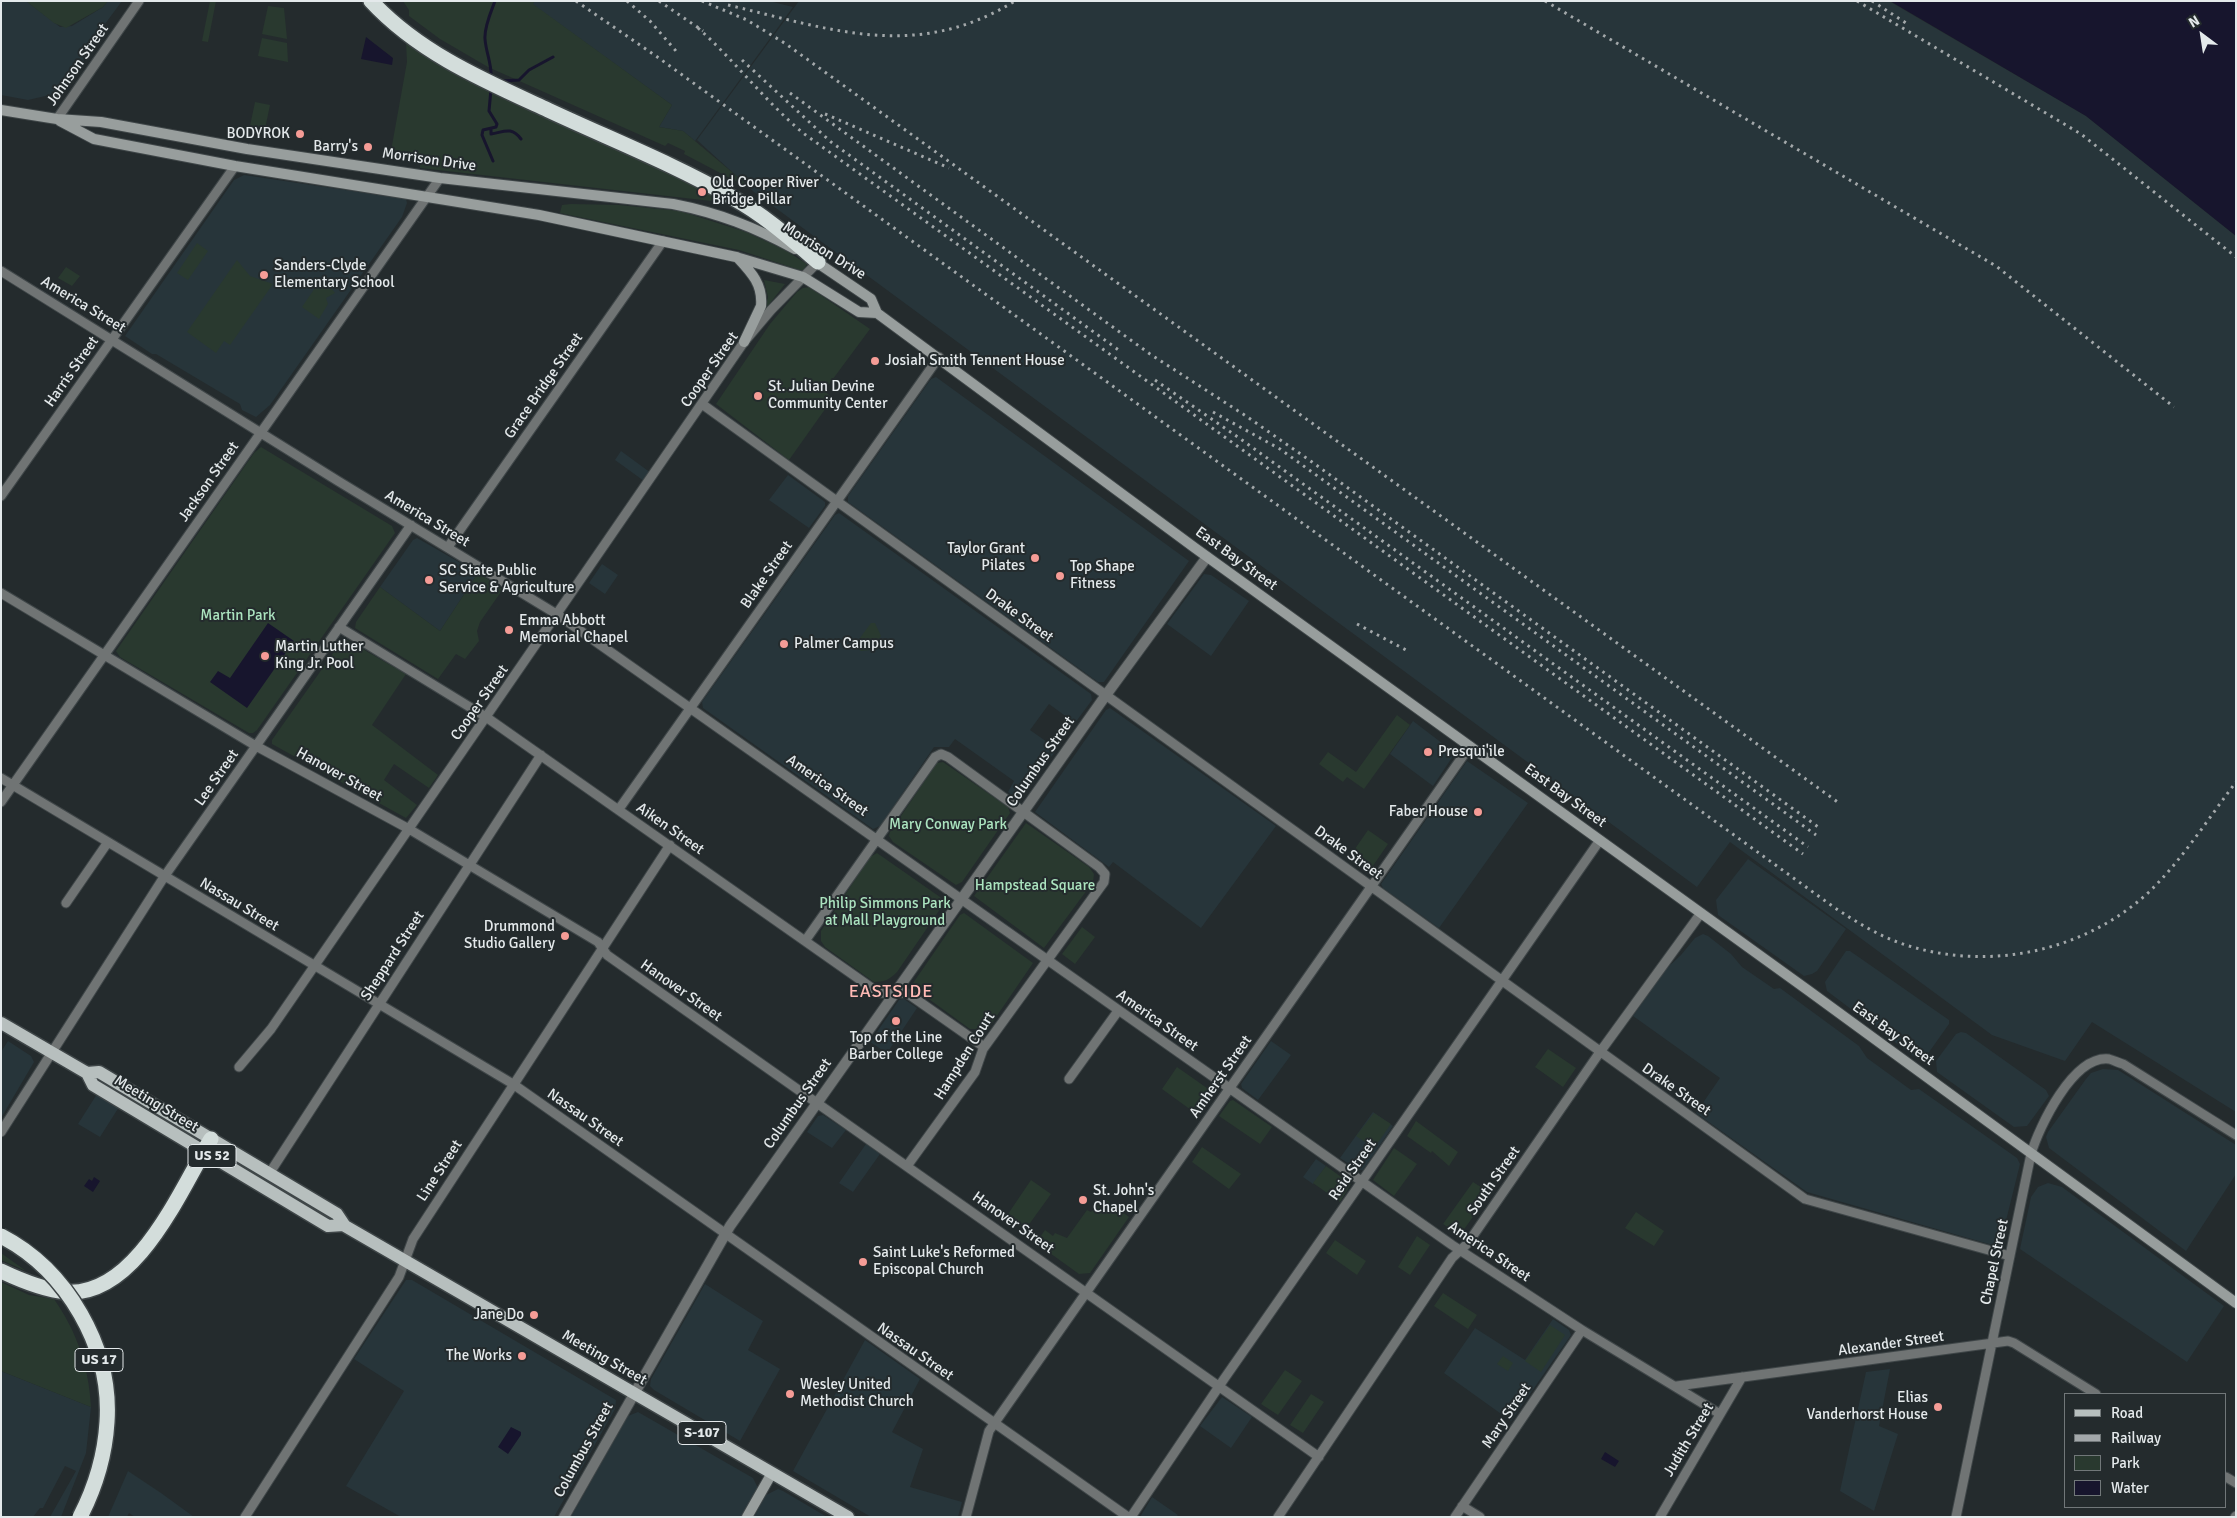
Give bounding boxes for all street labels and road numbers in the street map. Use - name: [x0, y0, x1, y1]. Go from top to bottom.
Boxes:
- street label: Johnson Street: [43, 21, 113, 109]
- street label: Morrison Drive: [381, 144, 477, 176]
- street label: Morrison Drive: [779, 218, 869, 284]
- street label: America Street: [37, 273, 129, 337]
- street label: Cooper Street: [677, 329, 743, 411]
- street label: Grace Bridge Street: [501, 330, 587, 442]
- street label: Harris Street: [41, 333, 103, 411]
- street label: Jackson Street: [175, 439, 243, 525]
- street label: America Street: [381, 487, 473, 551]
- street label: East Bay Street: [1191, 523, 1281, 595]
- street label: Blake Street: [737, 538, 797, 612]
- street label: Drake Street: [981, 585, 1057, 647]
- street label: Cooper Street: [447, 662, 513, 744]
- street label: Columbus Street: [1003, 713, 1079, 811]
- street label: Hanover Street: [293, 744, 385, 806]
- street label: Lee Street: [191, 746, 243, 810]
- street label: America Street: [783, 751, 871, 821]
- street label: East Bay Street: [1520, 760, 1610, 832]
- street label: Aiken Street: [633, 799, 707, 859]
- street label: Drake Street: [1310, 822, 1386, 884]
- street label: Nassau Street: [196, 874, 282, 936]
- street label: Sheppard Street: [357, 908, 429, 1004]
- street label: Hanover Street: [637, 956, 725, 1026]
- street label: America Street: [1113, 986, 1201, 1056]
- street label: East Bay Street: [1848, 998, 1938, 1070]
- street label: Hampden Court: [931, 1009, 999, 1103]
- street label: Amherst Street: [1186, 1032, 1256, 1122]
- street label: Columbus Street: [760, 1055, 836, 1153]
- street label: Drake Street: [1638, 1060, 1714, 1120]
- street label: Meeting Street: [111, 1072, 201, 1136]
- street label: Nassau Street: [543, 1085, 627, 1151]
- street label: Reid Street: [1325, 1136, 1381, 1204]
- street label: Line Street: [413, 1137, 467, 1205]
- street label: South Street: [1464, 1143, 1524, 1219]
- road number: US 52: [188, 1144, 236, 1168]
- street label: Hanover Street: [969, 1188, 1057, 1258]
- street label: America Street: [1444, 1218, 1534, 1286]
- street label: Chapel Street: [1977, 1218, 2013, 1306]
- street label: Nassau Street: [873, 1319, 957, 1385]
- street label: Meeting Street: [558, 1326, 650, 1390]
- street label: Alexander Street: [1837, 1328, 1945, 1360]
- road number: US 17: [75, 1348, 123, 1372]
- street label: Mary Street: [1479, 1380, 1535, 1452]
- street label: Columbus Street: [550, 1399, 618, 1501]
- street label: Judith Street: [1660, 1400, 1718, 1480]
- road number: S-107: [678, 1422, 726, 1445]

